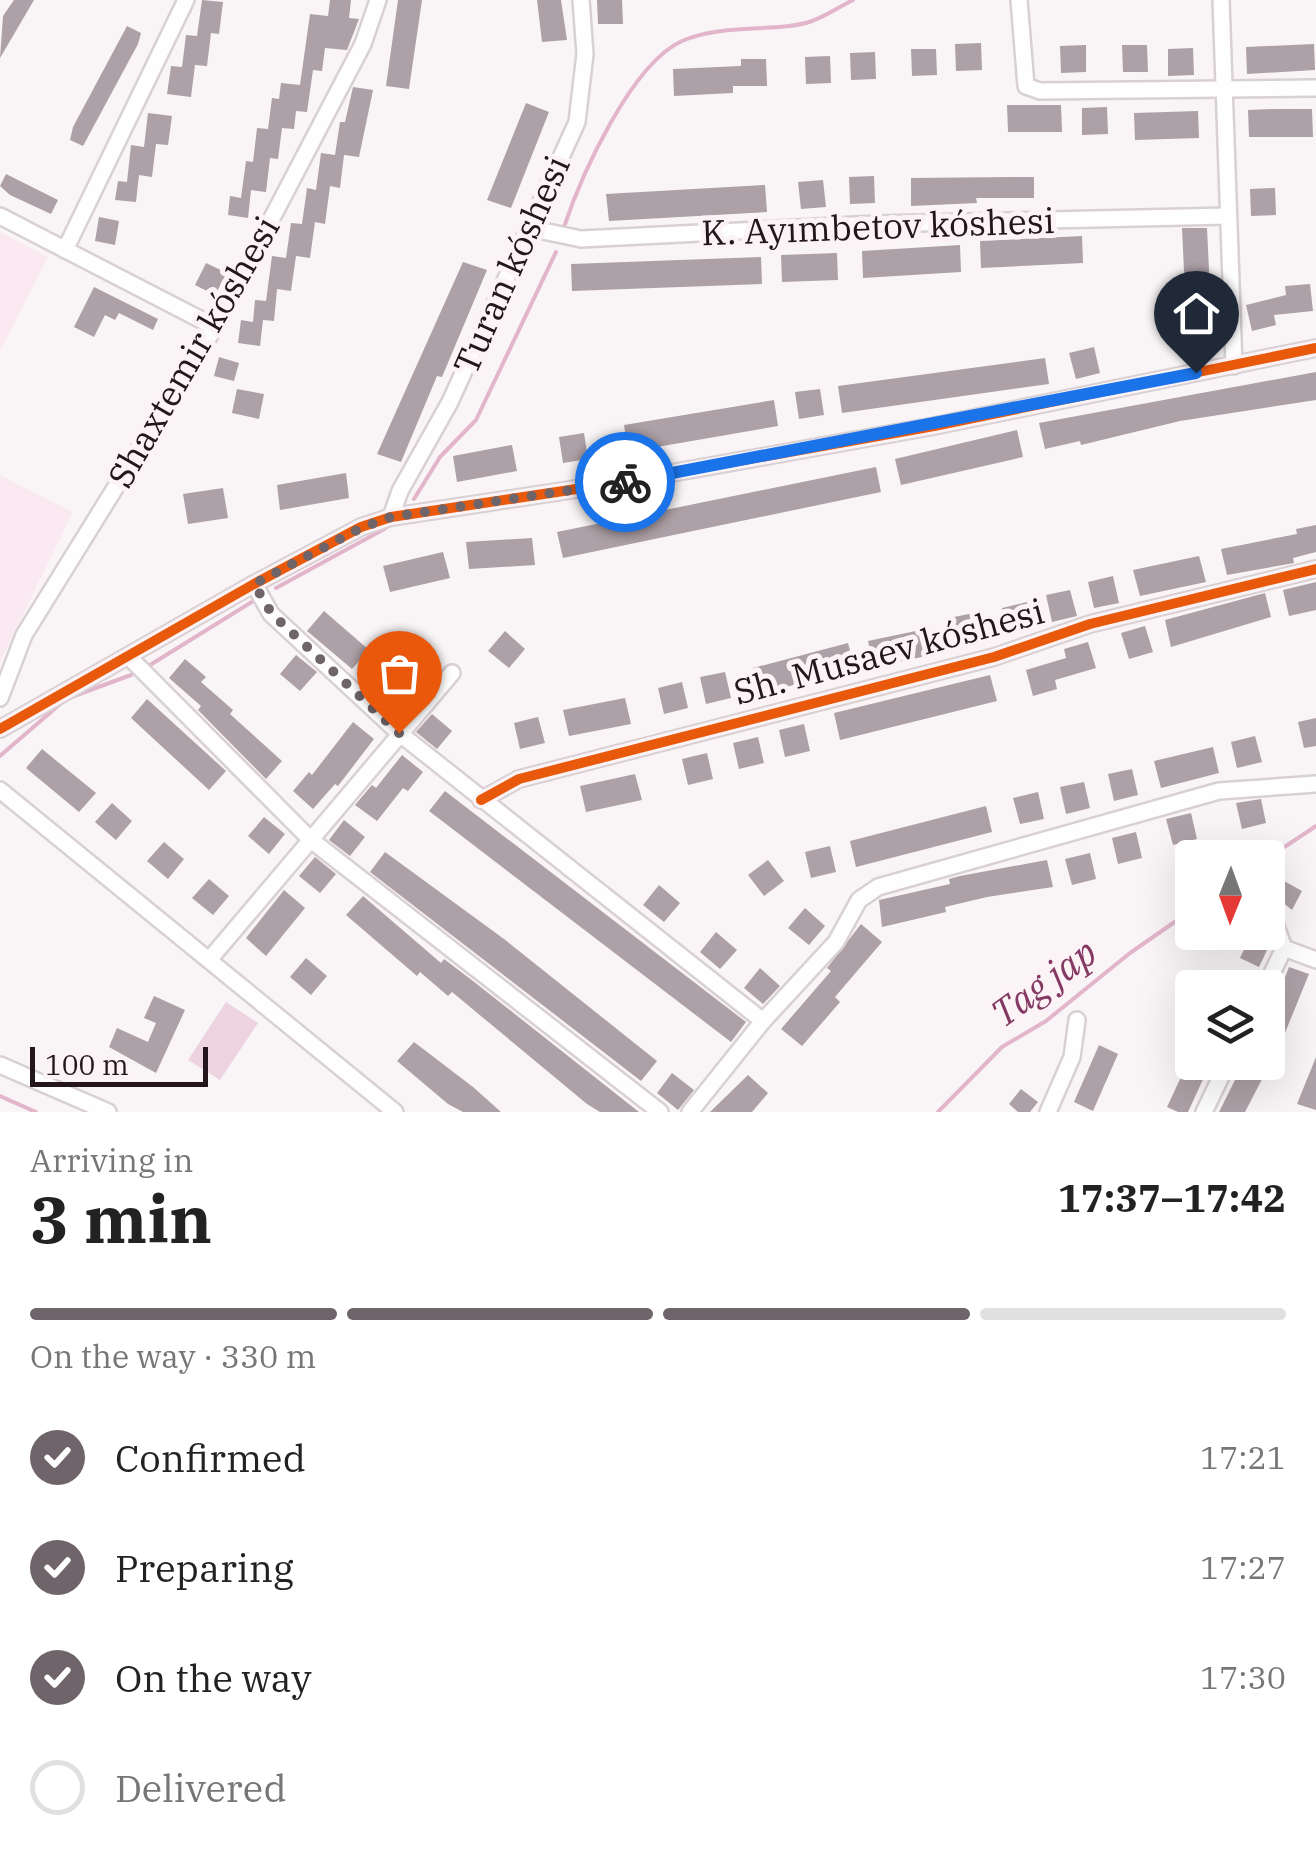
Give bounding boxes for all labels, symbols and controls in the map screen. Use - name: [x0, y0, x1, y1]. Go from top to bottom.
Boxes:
- street label: Turan kóshesi: [442, 148, 580, 381]
- street label: K. Ayımbetov kóshesi: [700, 197, 1055, 255]
- street label: Shaxtemir kóshesi: [97, 208, 289, 495]
- pin: [1154, 271, 1239, 374]
- icon: home: [1169, 286, 1224, 341]
- courier: [575, 432, 675, 532]
- icon: bike: [598, 455, 653, 510]
- street label: Sh. Musaev kóshesi: [728, 587, 1049, 715]
- pin: [357, 631, 442, 734]
- icon: bag: [372, 646, 427, 701]
- north arrow: [1175, 840, 1285, 950]
- map controls: [1175, 840, 1285, 1080]
- water label: Tag jap: [980, 927, 1106, 1037]
- button: layers: [1175, 970, 1285, 1080]
- scale bar: [30, 1042, 208, 1086]
- text: 100 m: [45, 1046, 129, 1083]
- text: Arriving in: [30, 1139, 193, 1181]
- text: 17:37–17:42: [1058, 1173, 1286, 1222]
- text: 3 min: [30, 1176, 212, 1261]
- text: On the way · 330 m: [30, 1335, 316, 1377]
- icon: check: [30, 1430, 85, 1485]
- text: Confirmed: [115, 1433, 306, 1482]
- text: 17:21: [1200, 1436, 1286, 1478]
- icon: check: [30, 1540, 85, 1595]
- text: Preparing: [115, 1543, 294, 1592]
- text: 17:27: [1200, 1546, 1286, 1588]
- icon: check: [30, 1650, 85, 1705]
- text: On the way: [115, 1653, 312, 1702]
- text: 17:30: [1200, 1656, 1286, 1698]
- text: Delivered: [115, 1763, 287, 1812]

